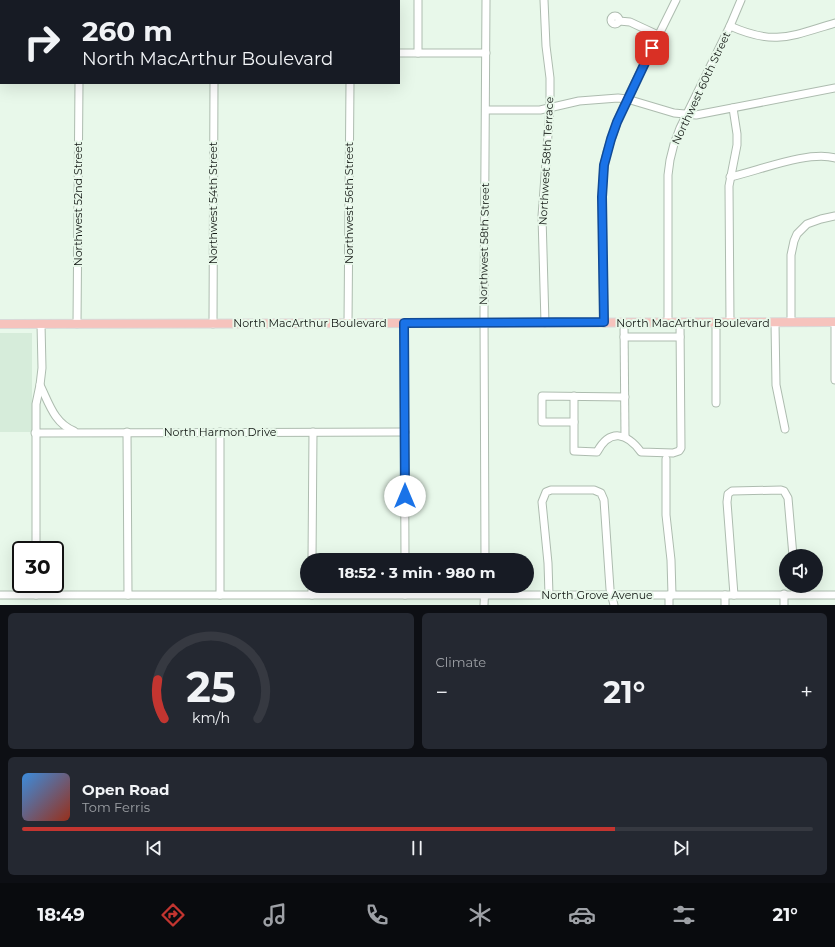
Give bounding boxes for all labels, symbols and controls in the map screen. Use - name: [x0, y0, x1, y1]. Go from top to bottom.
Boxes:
- text: 260 m: [82, 14, 173, 48]
- icon: right: [16, 16, 68, 68]
- street label: Northwest 60th Street: [669, 29, 734, 147]
- pin: [635, 31, 669, 65]
- icon: arrive: [641, 37, 663, 59]
- text: North MacArthur Boulevard: [82, 48, 333, 70]
- street label: Northwest 58th Terrace: [536, 96, 556, 226]
- street label: Northwest 52nd Street: [71, 141, 85, 266]
- street label: Northwest 54th Street: [206, 141, 220, 264]
- street label: Northwest 56th Street: [342, 141, 356, 264]
- street label: Northwest 58th Street: [476, 182, 492, 305]
- street label: North MacArthur Boulevard: [233, 316, 387, 330]
- street label: North MacArthur Boulevard: [616, 316, 770, 330]
- street label: North Harmon Drive: [164, 425, 277, 439]
- position arrow: [384, 475, 426, 517]
- speed limit sign: 30: [12, 541, 64, 593]
- map controls: [779, 549, 823, 593]
- button: sound: [779, 549, 823, 593]
- text: 18:52 · 3 min · 980 m: [339, 563, 495, 582]
- street label: North Grove Avenue: [541, 588, 653, 602]
- text: Climate: [436, 654, 486, 670]
- text: 25: [186, 662, 235, 712]
- text: 21°: [603, 674, 645, 711]
- text: −: [436, 679, 448, 706]
- text: +: [800, 679, 813, 706]
- text: km/h: [192, 709, 230, 727]
- text: Open Road: [82, 780, 170, 799]
- text: Tom Ferris: [82, 799, 150, 815]
- icon: previous: [143, 837, 165, 859]
- icon: pause: [406, 837, 428, 859]
- icon: next: [670, 837, 692, 859]
- icon: directions: [159, 901, 187, 929]
- icon: music: [261, 901, 289, 929]
- icon: phone: [363, 901, 391, 929]
- icon: climate: [466, 901, 494, 929]
- icon: car: [568, 901, 596, 929]
- icon: filters: [670, 901, 698, 929]
- text: 18:49: [37, 904, 85, 926]
- text: 21°: [773, 904, 798, 926]

